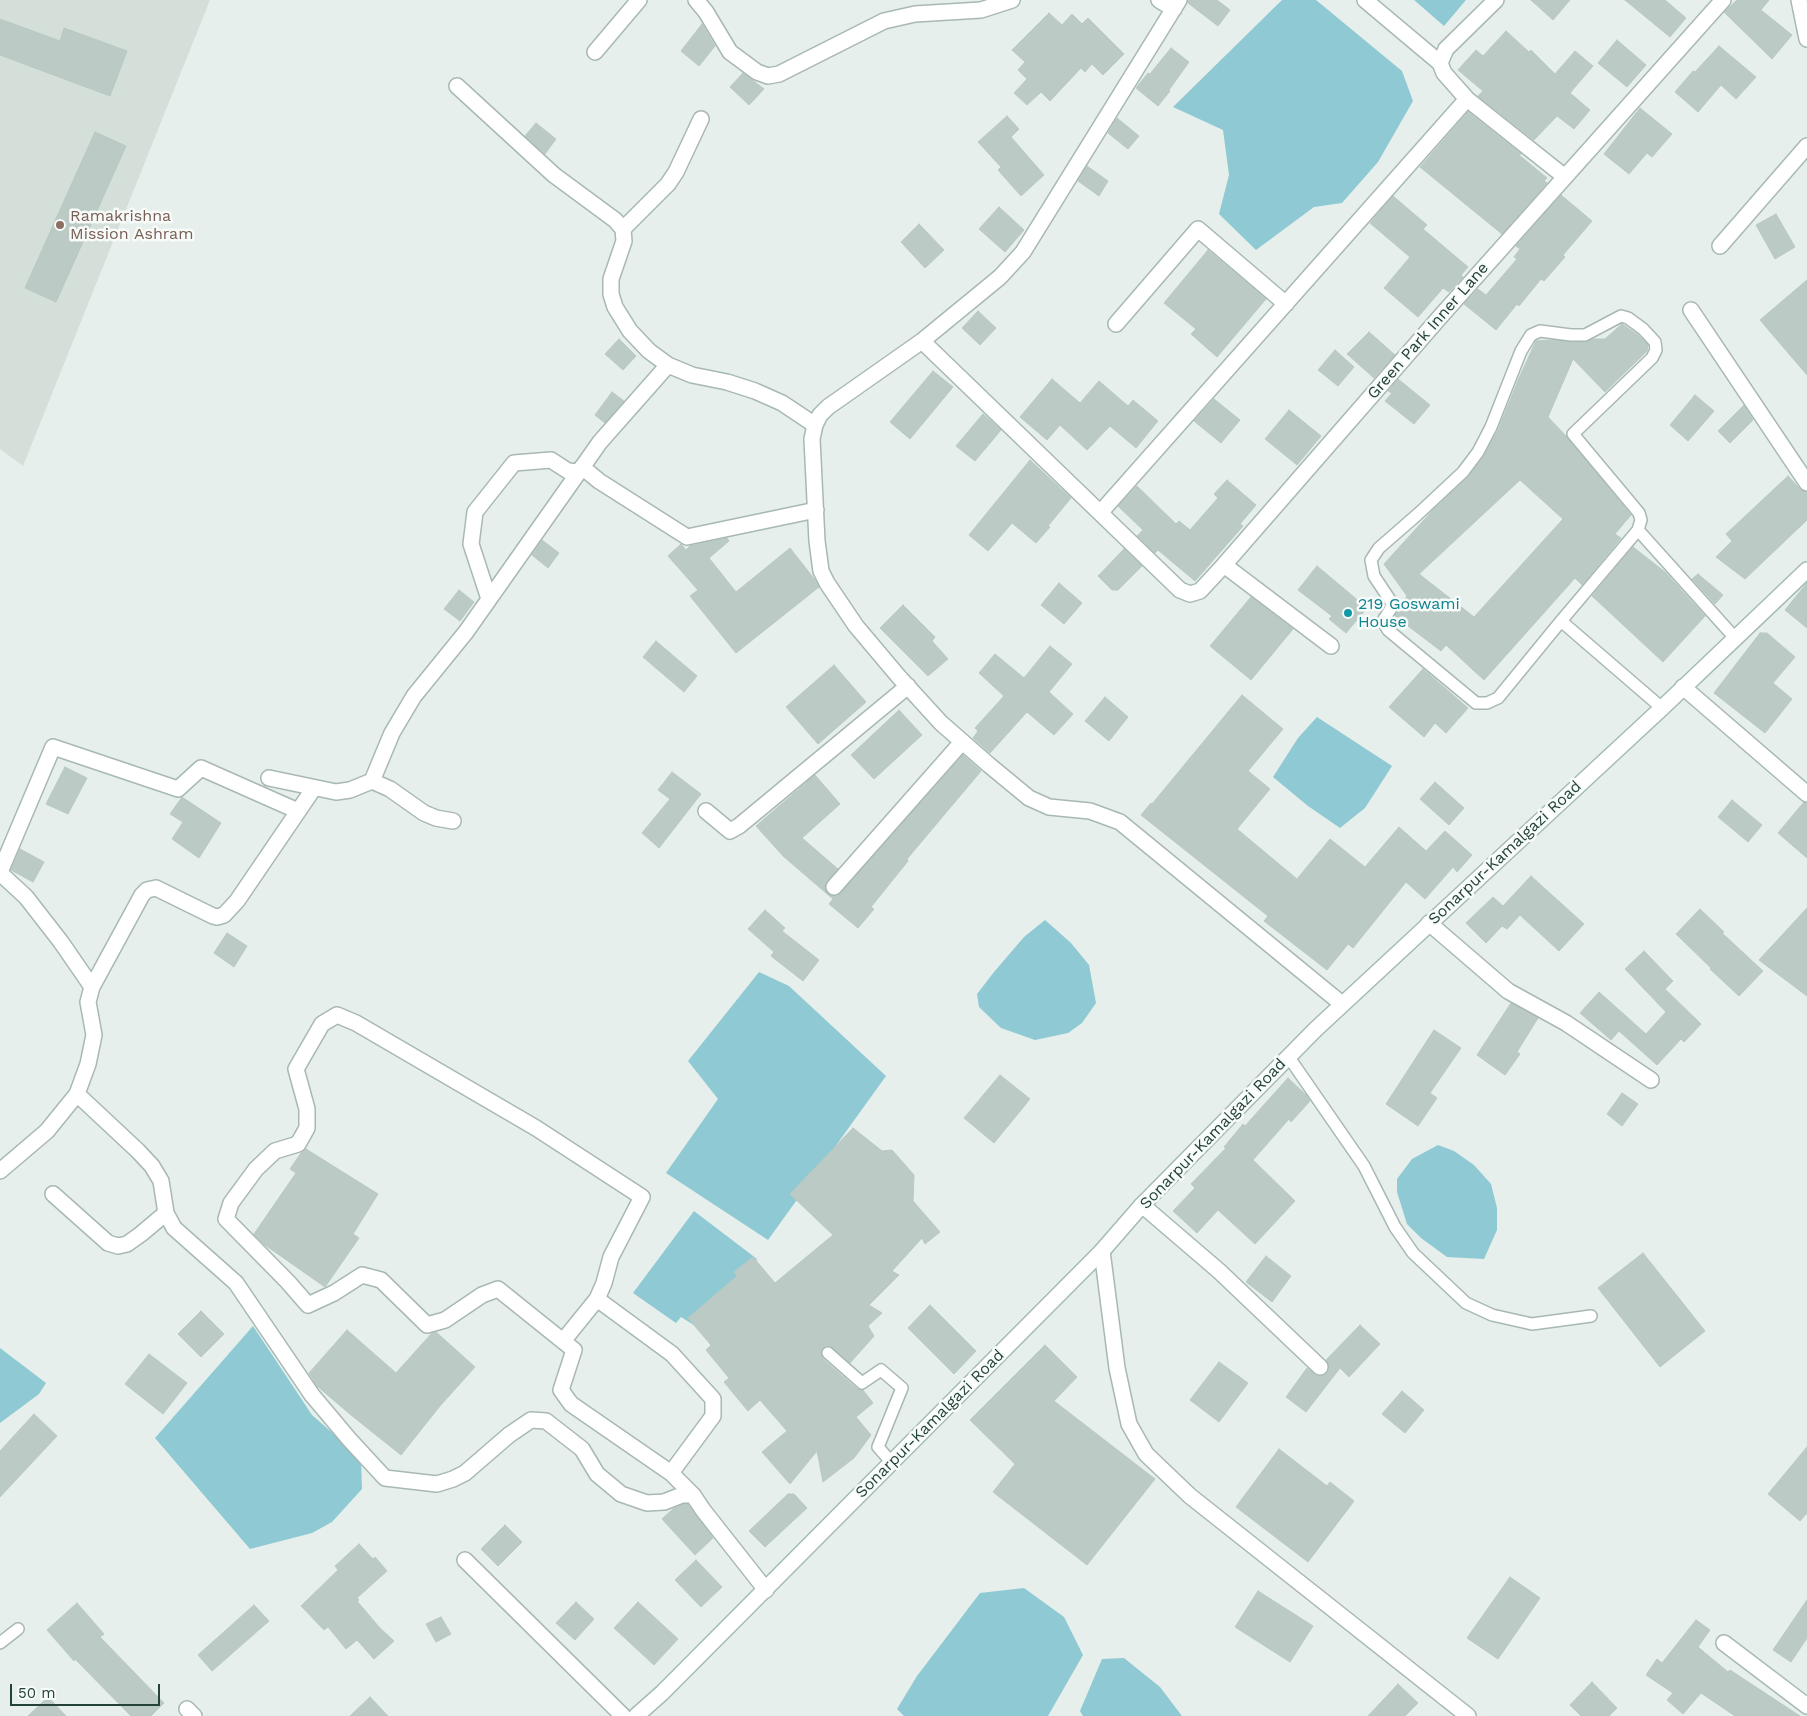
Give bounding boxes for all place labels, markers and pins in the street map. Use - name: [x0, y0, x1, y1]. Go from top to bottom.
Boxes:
- place label: Ramakrishna Mission Ashram: [70, 206, 193, 244]
- marker: Ramakrishna Mission Ashram: [54, 219, 66, 231]
- place label: 219 Goswami House: [1358, 594, 1460, 632]
- marker: 219 Goswami House: [1342, 607, 1354, 619]

